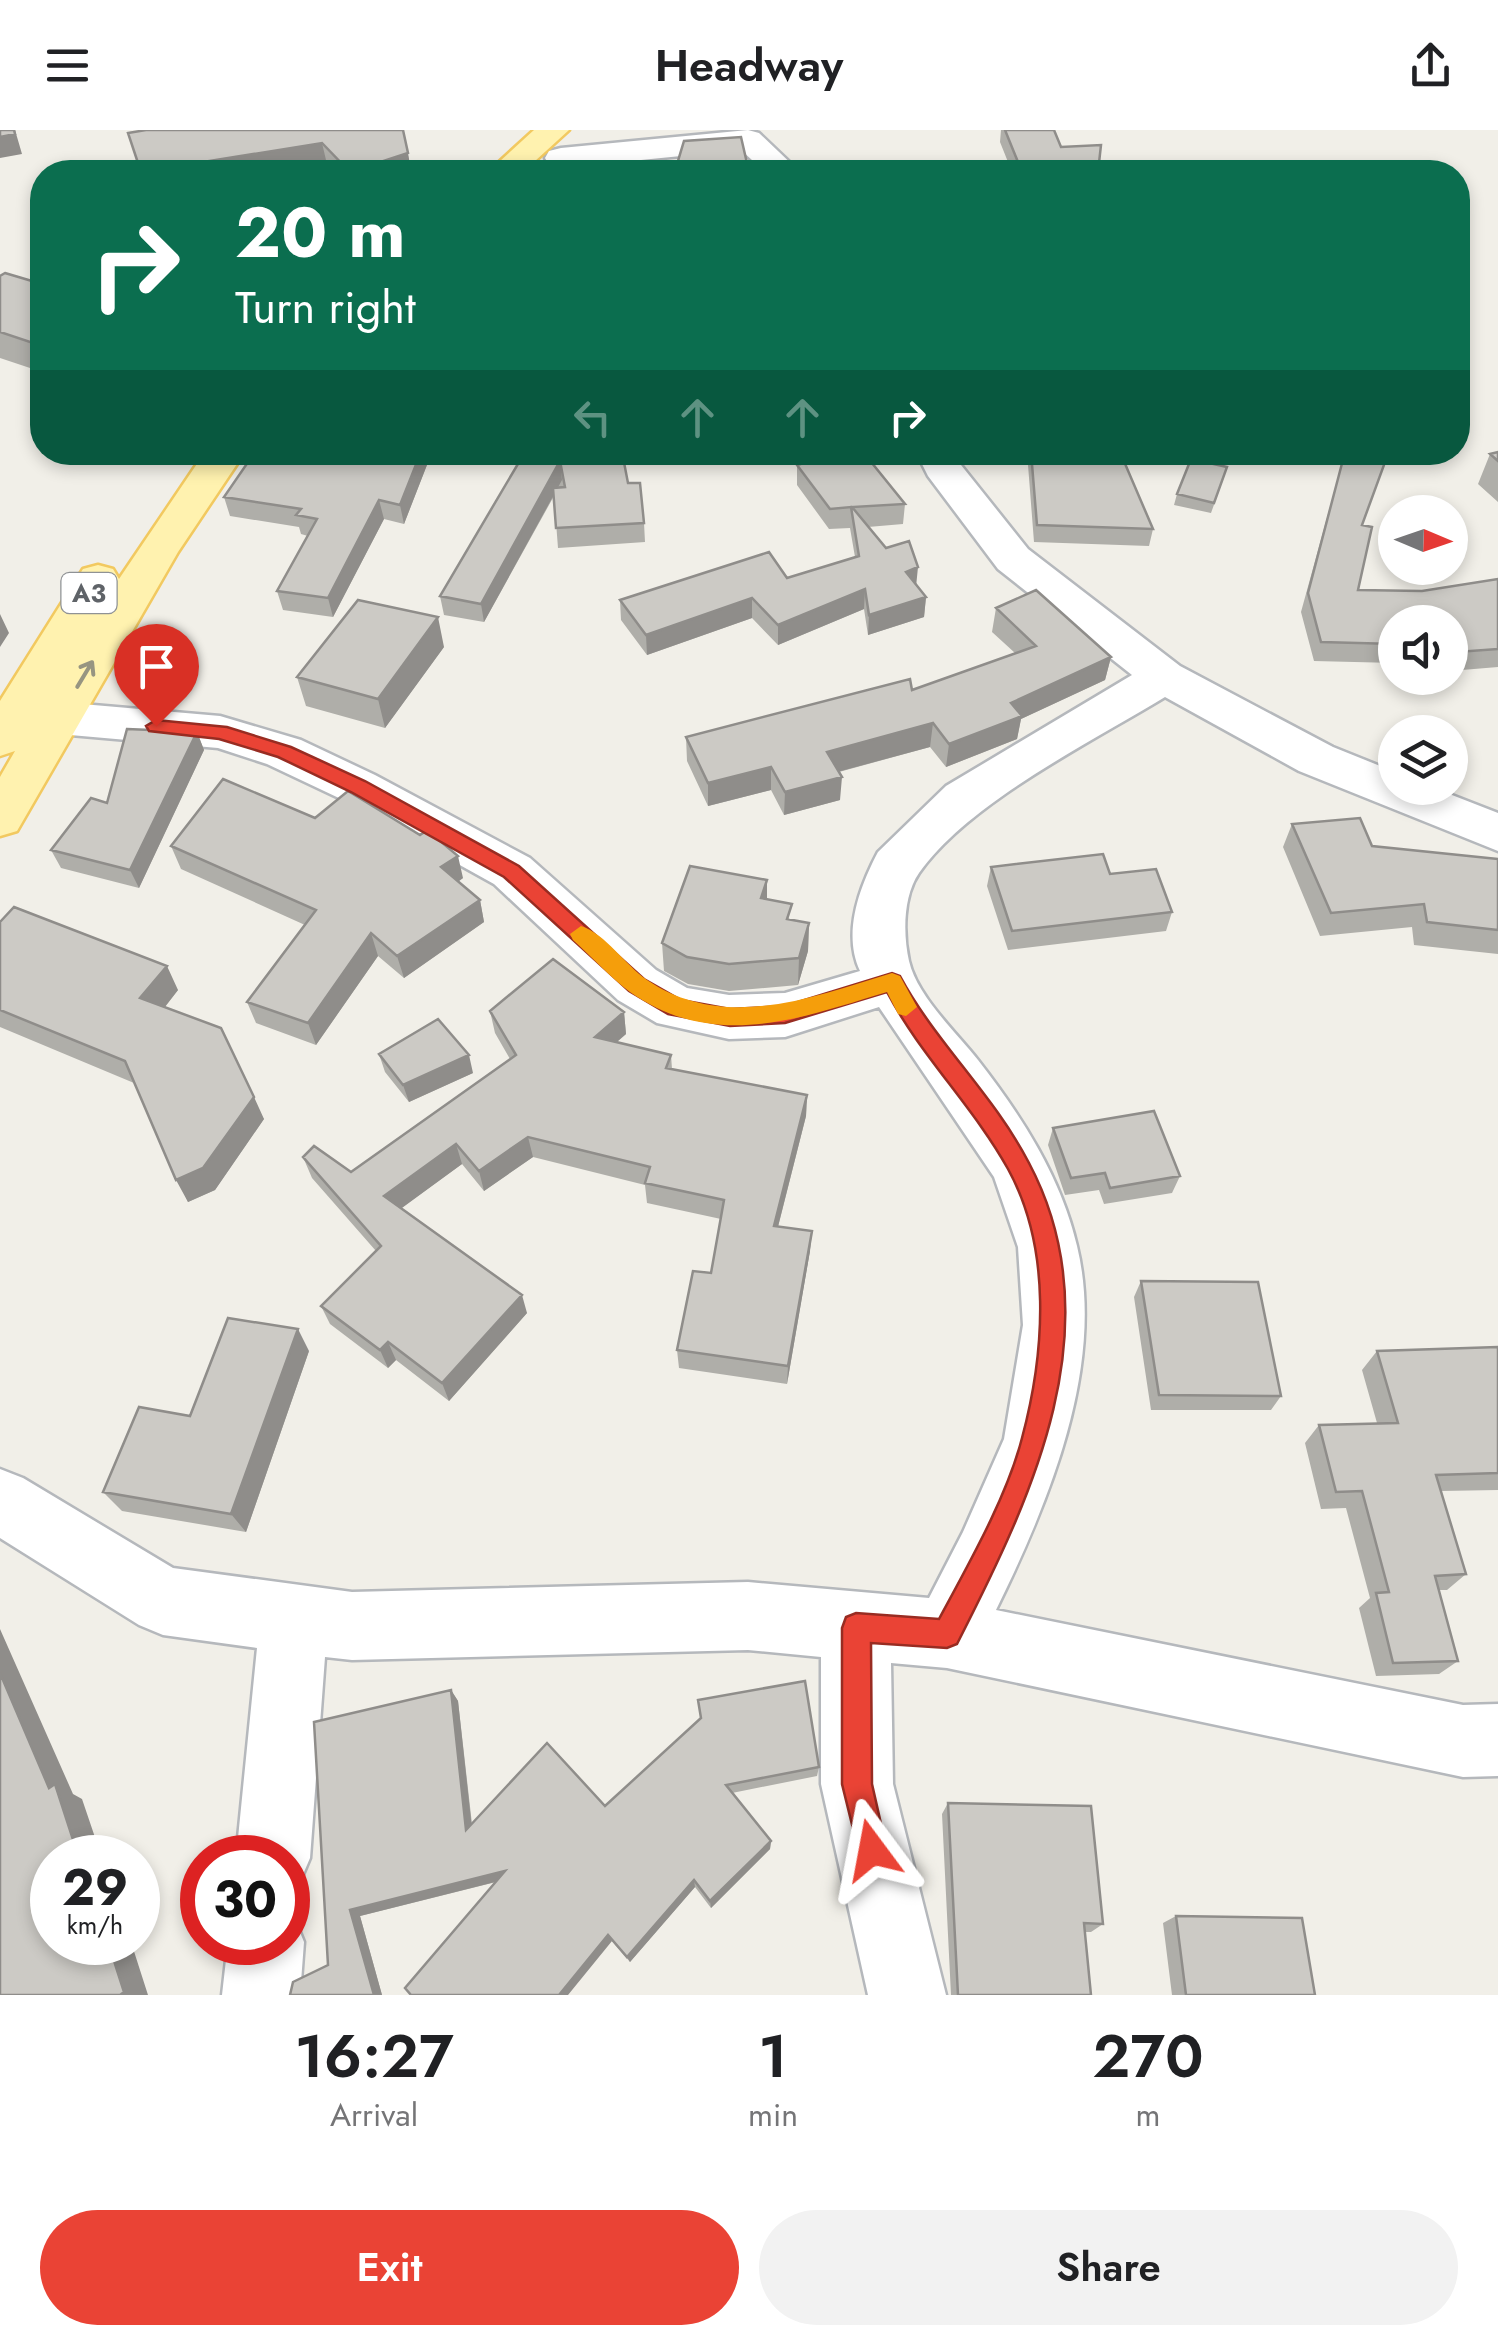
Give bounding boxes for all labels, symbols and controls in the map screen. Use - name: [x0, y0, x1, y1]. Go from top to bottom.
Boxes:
- text: Headway: [655, 33, 843, 98]
- icon: menu: [40, 38, 95, 93]
- icon: share: [1403, 38, 1458, 93]
- text: 20 m: [235, 182, 406, 283]
- icon: right: [70, 200, 200, 330]
- text: Turn right: [235, 275, 416, 340]
- icon: left: [565, 390, 620, 445]
- icon: ahead: [670, 390, 725, 445]
- icon: ahead: [775, 390, 830, 445]
- icon: right: [880, 390, 935, 445]
- north arrow: [1378, 495, 1468, 585]
- map controls: [1378, 495, 1468, 805]
- road number: A3: [62, 573, 116, 613]
- button: sound: [1378, 605, 1468, 695]
- pin: [114, 624, 199, 727]
- icon: arrive: [129, 639, 184, 694]
- one-way arrow: [75, 660, 95, 689]
- button: layers: [1378, 715, 1468, 805]
- position arrow: [820, 1798, 924, 1902]
- speed limit sign: 30: [180, 1835, 310, 1965]
- text: 29: [62, 1851, 128, 1924]
- text: km/h: [67, 1907, 123, 1943]
- text: 16:27: [294, 2013, 454, 2100]
- text: 1: [758, 2013, 788, 2100]
- text: 270: [1093, 2013, 1204, 2100]
- text: Arrival: [330, 2092, 418, 2138]
- text: min: [748, 2092, 798, 2138]
- text: m: [1136, 2092, 1161, 2138]
- button: Exit: [40, 2210, 739, 2325]
- button: Share: [759, 2210, 1458, 2325]

